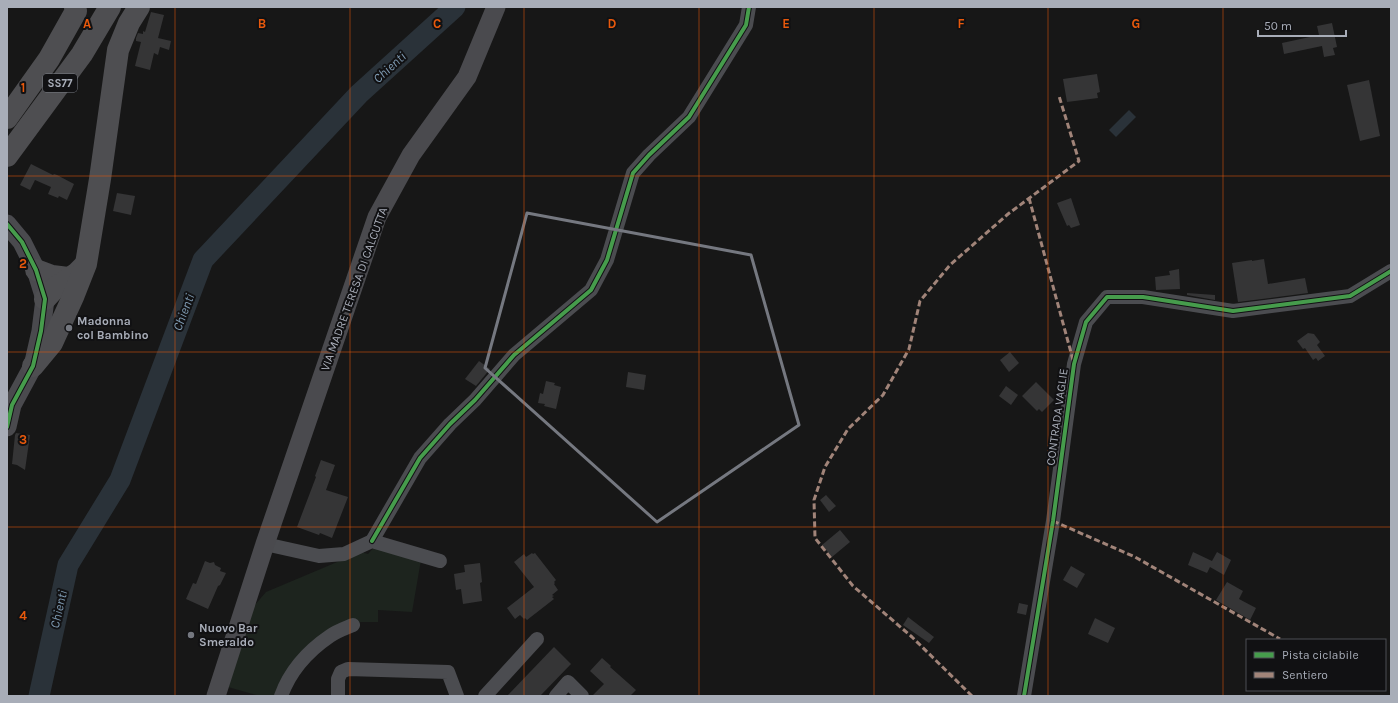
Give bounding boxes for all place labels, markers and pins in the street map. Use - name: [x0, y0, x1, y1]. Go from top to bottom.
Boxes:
- place label: Madonna col Bambino: [77, 314, 149, 342]
- marker: Madonna col Bambino: [64, 323, 74, 333]
- place label: Nuovo Bar Smeraldo: [199, 621, 258, 649]
- marker: Nuovo Bar Smeraldo: [186, 630, 196, 640]

